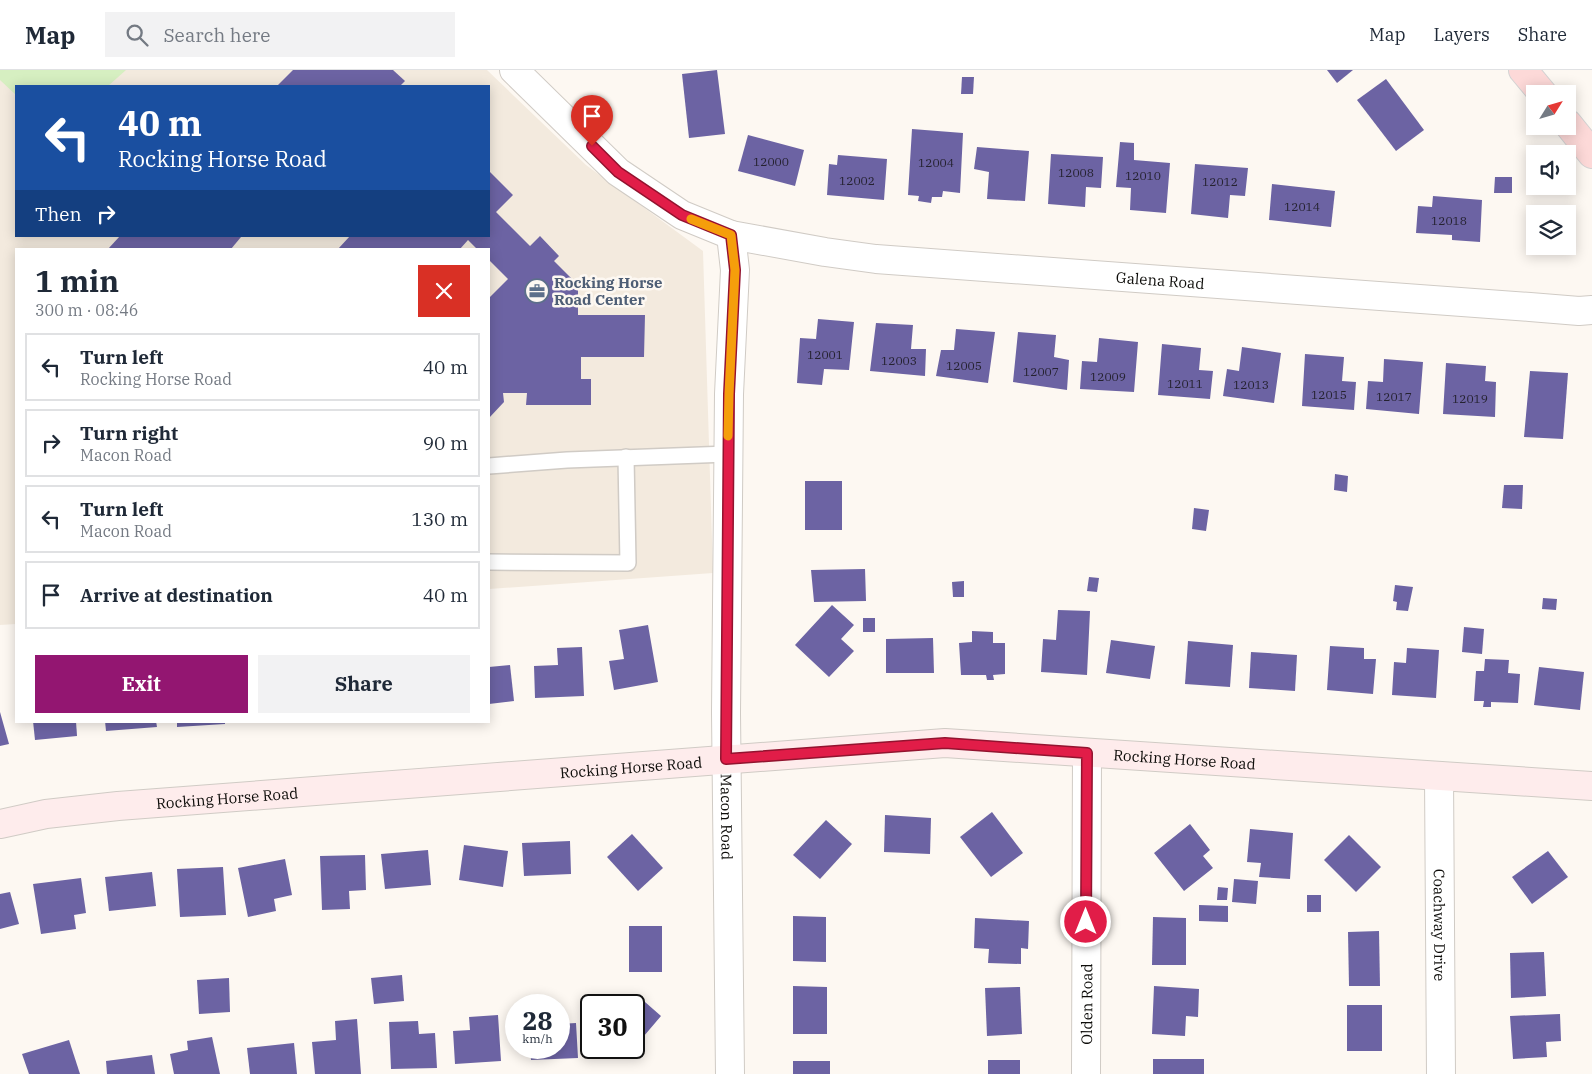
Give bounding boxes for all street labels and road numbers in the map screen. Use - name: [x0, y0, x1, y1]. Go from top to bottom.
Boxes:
- street label: Galena Road: [1115, 267, 1205, 293]
- street label: Rocking Horse Road: [1113, 745, 1256, 773]
- street label: Rocking Horse Road: [559, 752, 703, 782]
- street label: Macon Road: [717, 774, 737, 860]
- street label: Rocking Horse Road: [155, 783, 299, 813]
- street label: Coachway Drive: [1430, 869, 1450, 981]
- street label: Olden Road: [1077, 963, 1096, 1045]

